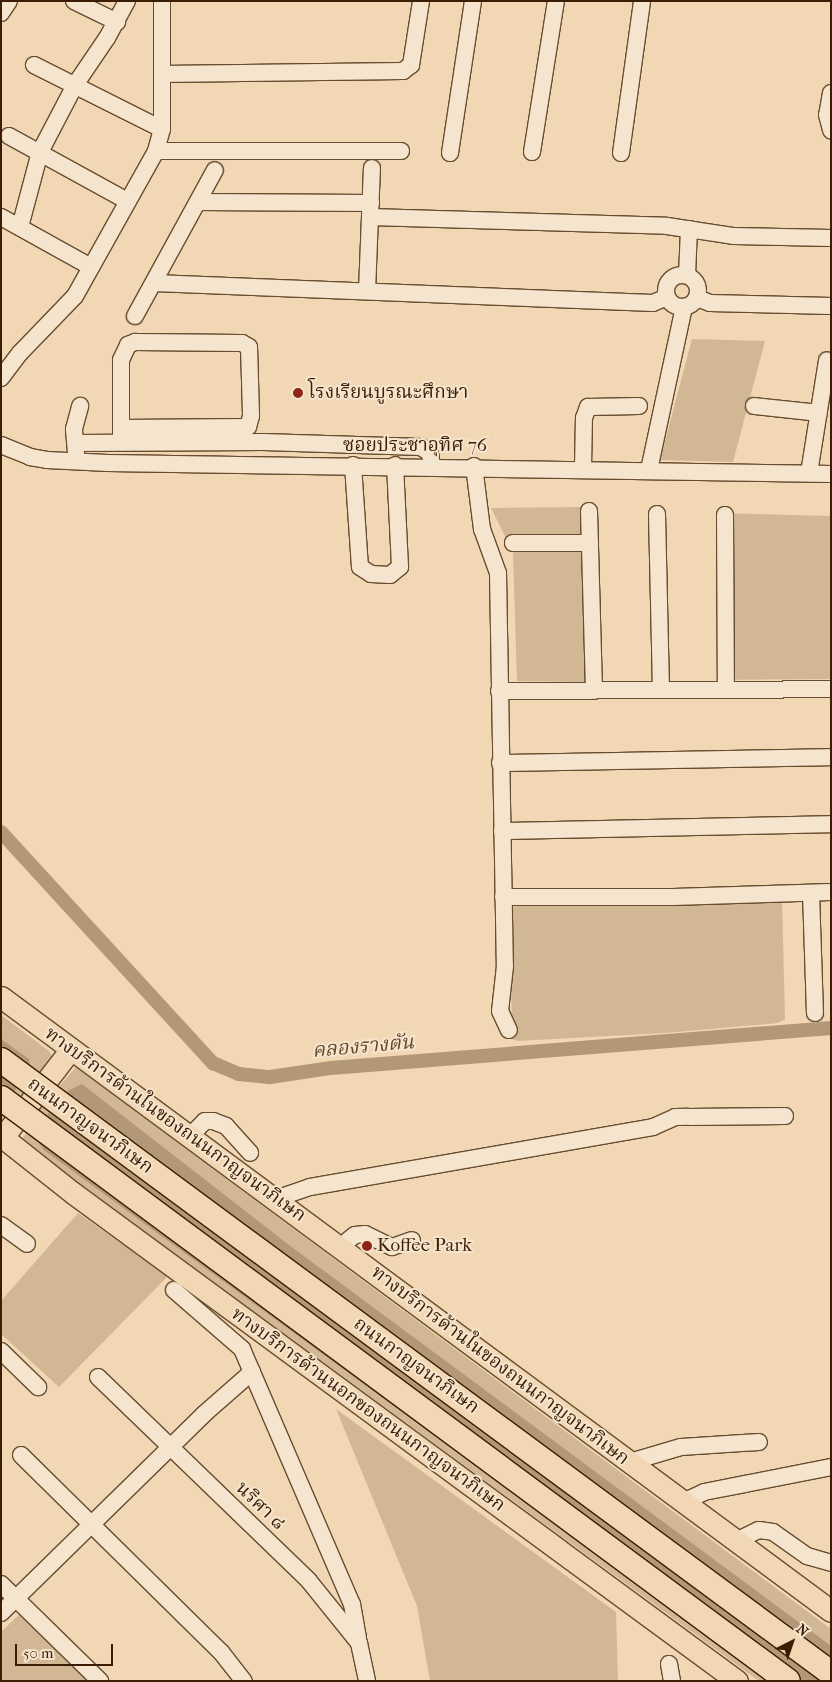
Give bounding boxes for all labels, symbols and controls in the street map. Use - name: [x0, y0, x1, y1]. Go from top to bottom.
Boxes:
- place label: โรงเรียนบูรณะศึกษา: [308, 382, 468, 404]
- marker: โรงเรียนบูรณะศึกษา: [292, 387, 304, 399]
- street label: ซอยประชาอุทิศ 76: [343, 435, 487, 457]
- street label: ทางบริการด้านในของถนนกาญจนาภิเษก: [40, 1023, 310, 1227]
- water label: คลองรางตัน: [311, 1030, 415, 1062]
- street label: ถนนกาญจนาภิเษก: [23, 1073, 157, 1179]
- place label: Koffee Park: [377, 1235, 472, 1257]
- marker: Koffee Park: [361, 1240, 373, 1252]
- street label: ทางบริการด้านในของถนนกาญจนาภิเษก: [366, 1261, 634, 1471]
- street label: ทางบริการด้านนอกของถนนกาญจนาภิเษก: [227, 1303, 509, 1517]
- street label: ถนนกาญจนาภิเษก: [349, 1313, 483, 1419]
- street label: นริศา ๘: [231, 1477, 289, 1535]
- north arrow: [767, 1617, 817, 1667]
- text: N: [793, 1620, 812, 1640]
- scale bar: [18, 1634, 115, 1666]
- text: 50 m: [23, 1644, 53, 1662]

